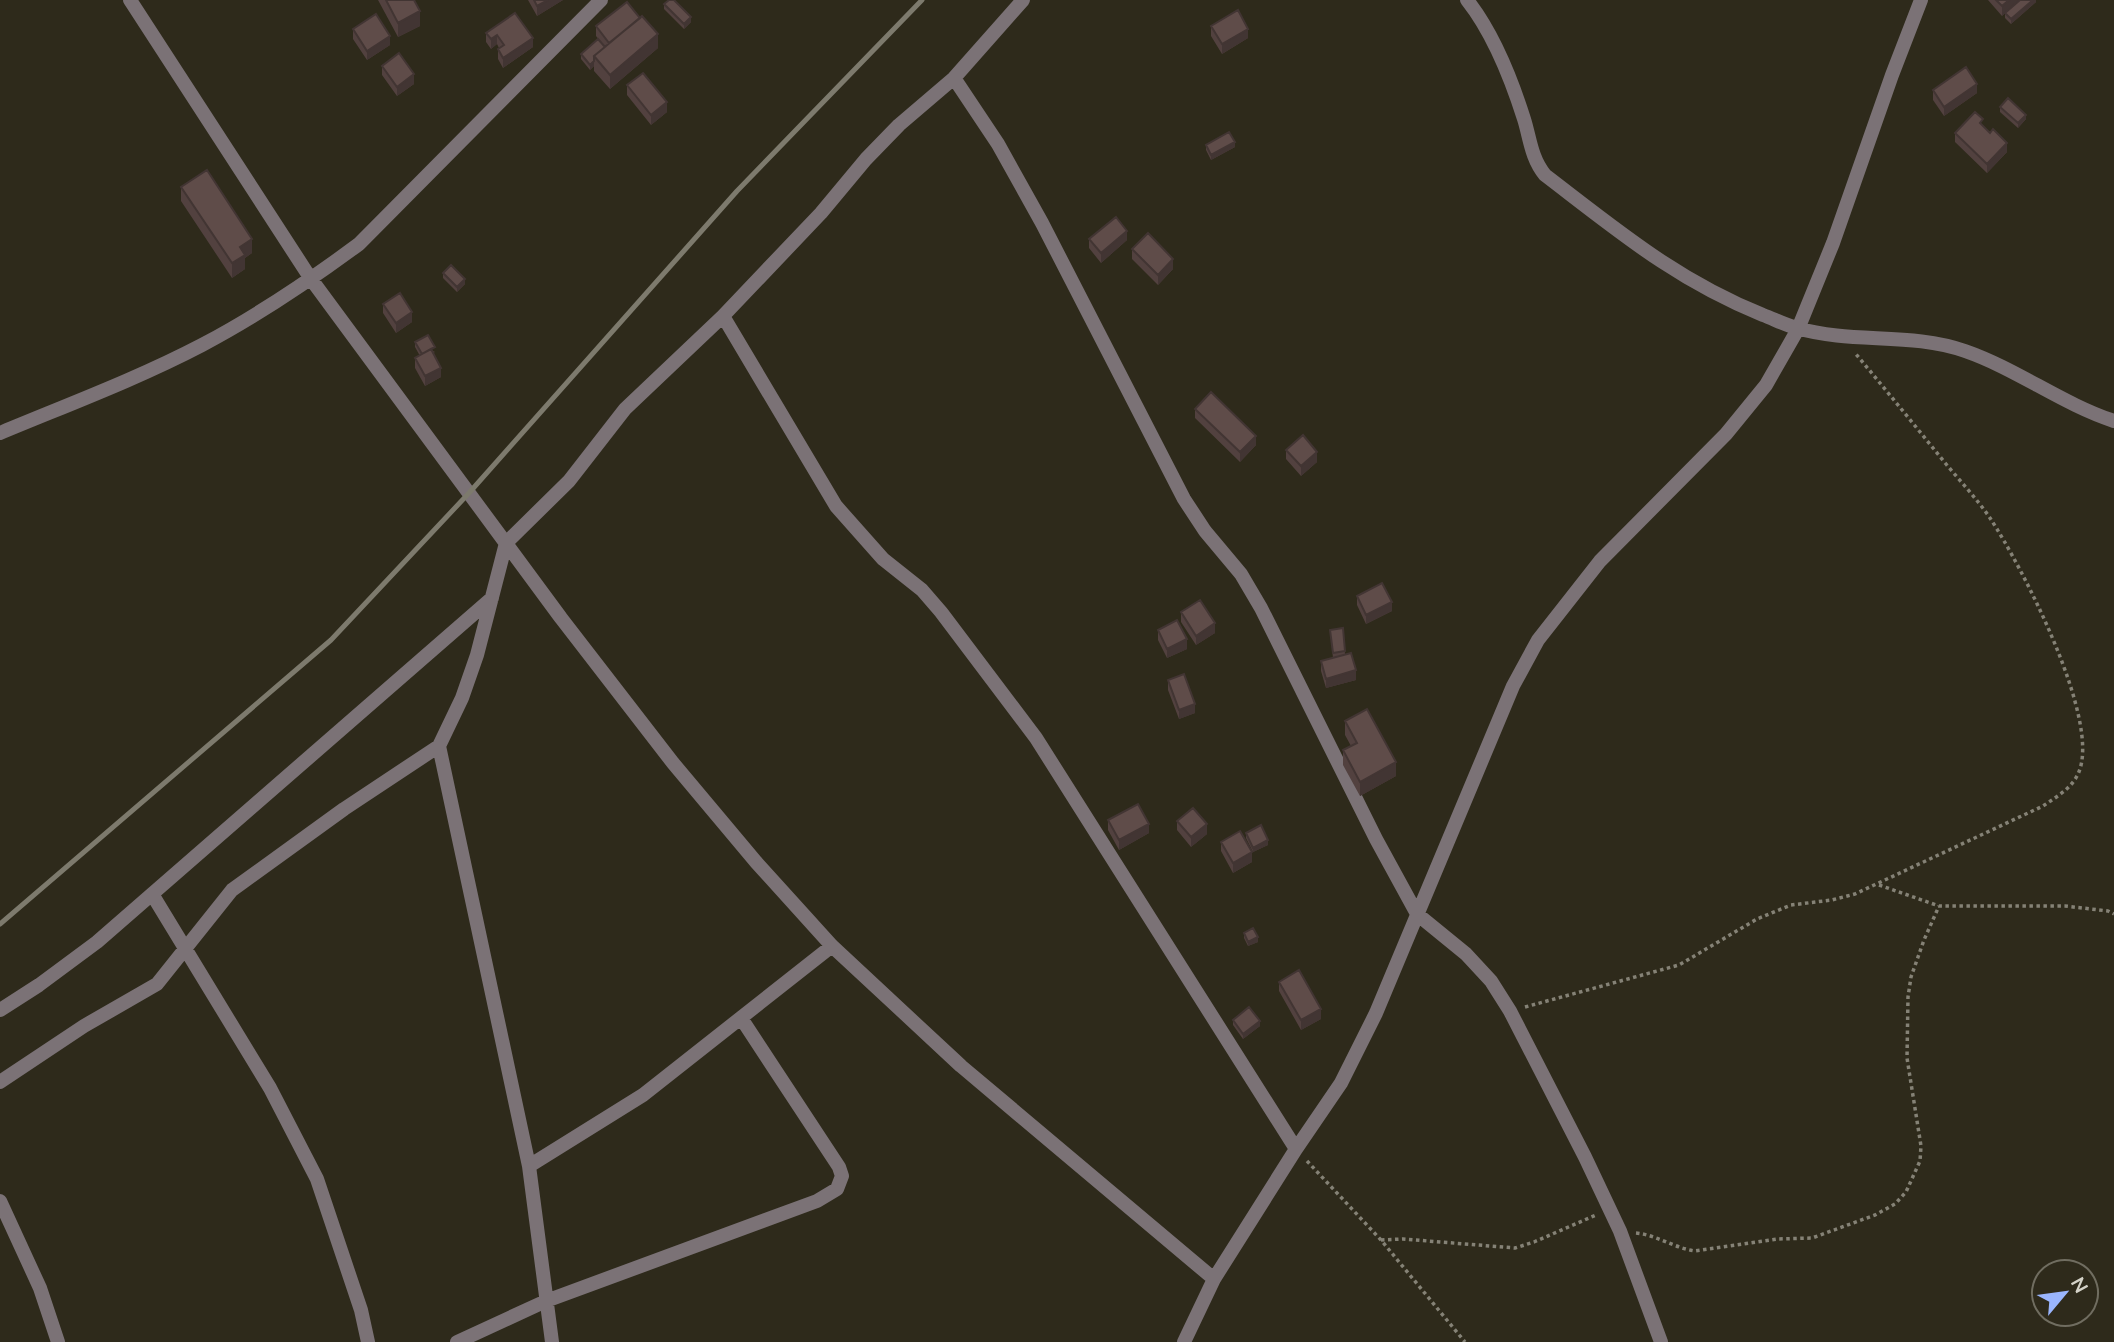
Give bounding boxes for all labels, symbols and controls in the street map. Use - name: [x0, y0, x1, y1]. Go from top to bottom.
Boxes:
- north arrow: [2030, 1258, 2100, 1328]
- text: N: [2064, 1273, 2094, 1298]

